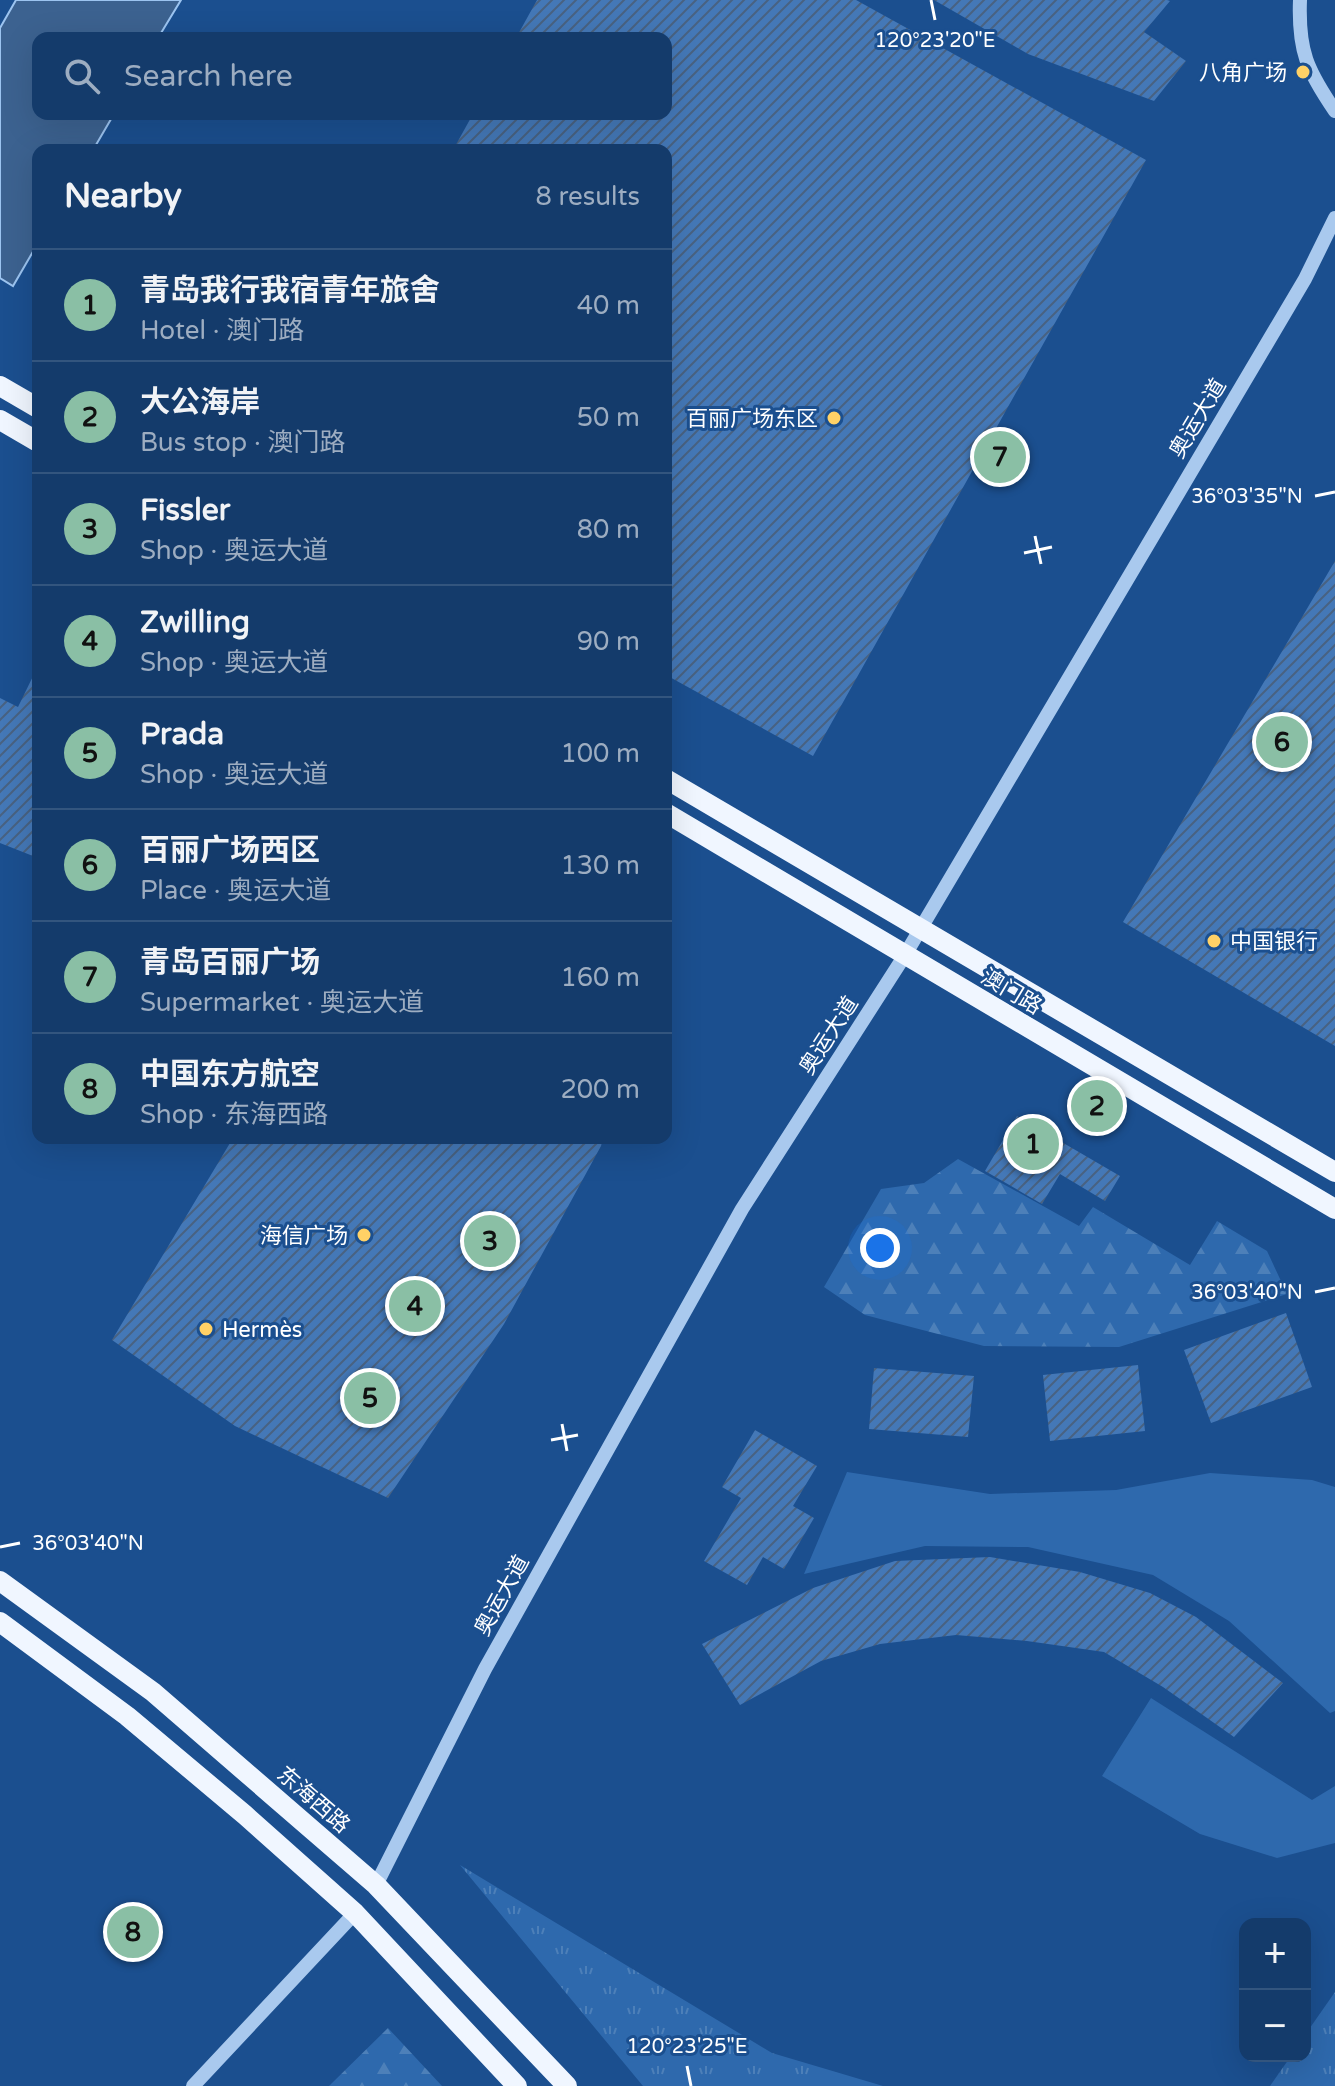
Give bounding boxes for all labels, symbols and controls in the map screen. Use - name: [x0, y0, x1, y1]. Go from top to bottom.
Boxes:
- text: 120°23'20"E: [875, 29, 995, 53]
- search box: [32, 32, 672, 120]
- icon: search: [60, 54, 104, 98]
- text: Search here: [124, 58, 293, 95]
- place label: 八角广场: [1199, 60, 1287, 86]
- marker: 八角广场: [1294, 63, 1312, 81]
- text: Nearby: [64, 176, 182, 217]
- text: 8 results: [535, 181, 640, 212]
- text: 青岛我行我宿青年旅舍: [140, 272, 440, 309]
- text: 1: [82, 290, 98, 321]
- text: 40 m: [577, 290, 640, 321]
- text: Hotel · 澳门路: [140, 315, 304, 346]
- street label: 奥运大道: [1164, 374, 1232, 463]
- text: 大公海岸: [140, 384, 260, 421]
- text: 2: [82, 402, 98, 433]
- text: 50 m: [577, 402, 640, 433]
- place label: 百丽广场东区: [686, 406, 818, 432]
- marker: 百丽广场东区: [825, 409, 843, 427]
- text: Bus stop · 澳门路: [140, 427, 346, 458]
- pin: 7: [974, 427, 1026, 487]
- text: 36°03'35"N: [1191, 485, 1303, 509]
- text: Fissler: [140, 492, 230, 529]
- text: 3: [82, 514, 98, 545]
- text: 80 m: [577, 514, 640, 545]
- text: Shop · 奥运大道: [140, 535, 328, 566]
- text: Zwilling: [140, 604, 250, 641]
- text: 4: [82, 626, 98, 657]
- text: 90 m: [577, 626, 640, 657]
- text: Shop · 奥运大道: [140, 647, 328, 678]
- pin: 6: [1256, 712, 1308, 772]
- text: Prada: [140, 716, 224, 753]
- text: 5: [82, 738, 98, 769]
- text: 100 m: [560, 738, 640, 769]
- text: Shop · 奥运大道: [140, 759, 328, 790]
- text: 百丽广场西区: [140, 832, 320, 869]
- text: 6: [82, 850, 98, 881]
- text: 130 m: [560, 850, 640, 881]
- text: Place · 奥运大道: [140, 875, 331, 906]
- place label: 中国银行: [1230, 929, 1318, 955]
- marker: 中国银行: [1205, 932, 1223, 950]
- text: 青岛百丽广场: [140, 944, 320, 981]
- text: 7: [82, 962, 98, 993]
- text: 160 m: [560, 962, 640, 993]
- street label: 澳门路: [976, 964, 1046, 1020]
- text: Supermarket · 奥运大道: [140, 987, 424, 1018]
- street label: 奥运大道: [794, 992, 864, 1080]
- text: 中国东方航空: [140, 1056, 320, 1093]
- text: 8: [82, 1074, 98, 1105]
- text: 200 m: [560, 1074, 640, 1105]
- pin: 2: [1071, 1076, 1123, 1136]
- text: Shop · 东海西路: [140, 1099, 328, 1130]
- pin: 1: [1007, 1114, 1059, 1174]
- pin: 3: [464, 1211, 516, 1271]
- place label: 海信广场: [260, 1223, 348, 1249]
- marker: 海信广场: [355, 1226, 373, 1244]
- your location: [860, 1228, 900, 1268]
- pin: 4: [389, 1276, 441, 1336]
- text: 36°03'40"N: [1191, 1281, 1303, 1305]
- place label: Hermès: [222, 1317, 302, 1343]
- marker: Hermès: [197, 1320, 215, 1338]
- pin: 5: [344, 1368, 396, 1428]
- text: 36°03'40"N: [32, 1532, 144, 1556]
- street label: 奥运大道: [469, 1551, 535, 1640]
- street label: 东海西路: [272, 1761, 355, 1838]
- pin: 8: [107, 1902, 159, 1962]
- map controls: [1239, 1918, 1311, 2062]
- button: +: [1239, 1918, 1311, 1990]
- button: −: [1239, 1990, 1311, 2062]
- text: 120°23'25"E: [627, 2035, 747, 2059]

